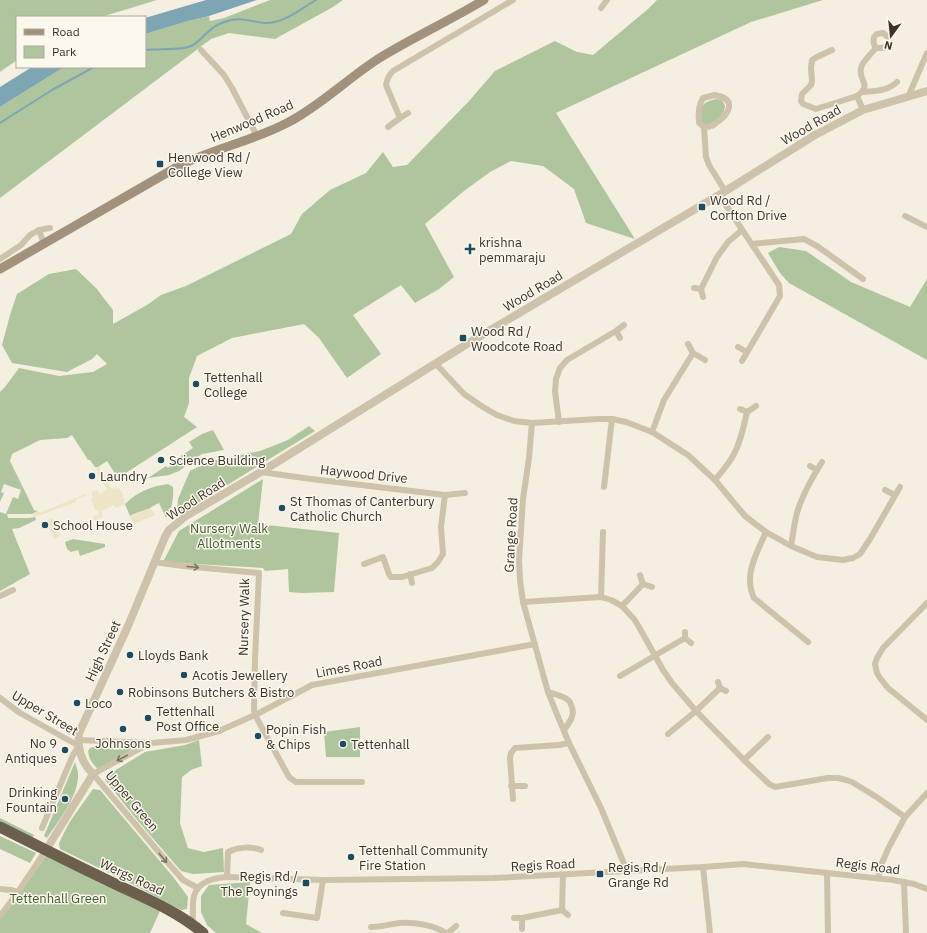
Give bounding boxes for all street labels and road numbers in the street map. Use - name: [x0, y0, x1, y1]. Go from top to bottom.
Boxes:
- street label: Henwood Road: [208, 96, 296, 146]
- street label: Wood Road: [778, 101, 844, 149]
- street label: Wood Road: [500, 267, 566, 315]
- street label: Haywood Drive: [319, 461, 409, 487]
- street label: Wood Road: [164, 474, 228, 524]
- street label: Grange Road: [501, 497, 521, 573]
- street label: Nursery Walk: [235, 578, 253, 656]
- street label: High Street: [81, 618, 125, 684]
- street label: Limes Road: [314, 652, 384, 682]
- street label: Upper Street: [9, 687, 81, 739]
- street label: Upper Green: [102, 767, 162, 835]
- street label: Regis Road: [835, 854, 901, 878]
- street label: Wergs Road: [97, 855, 167, 899]
- street label: Regis Road: [510, 855, 576, 875]

